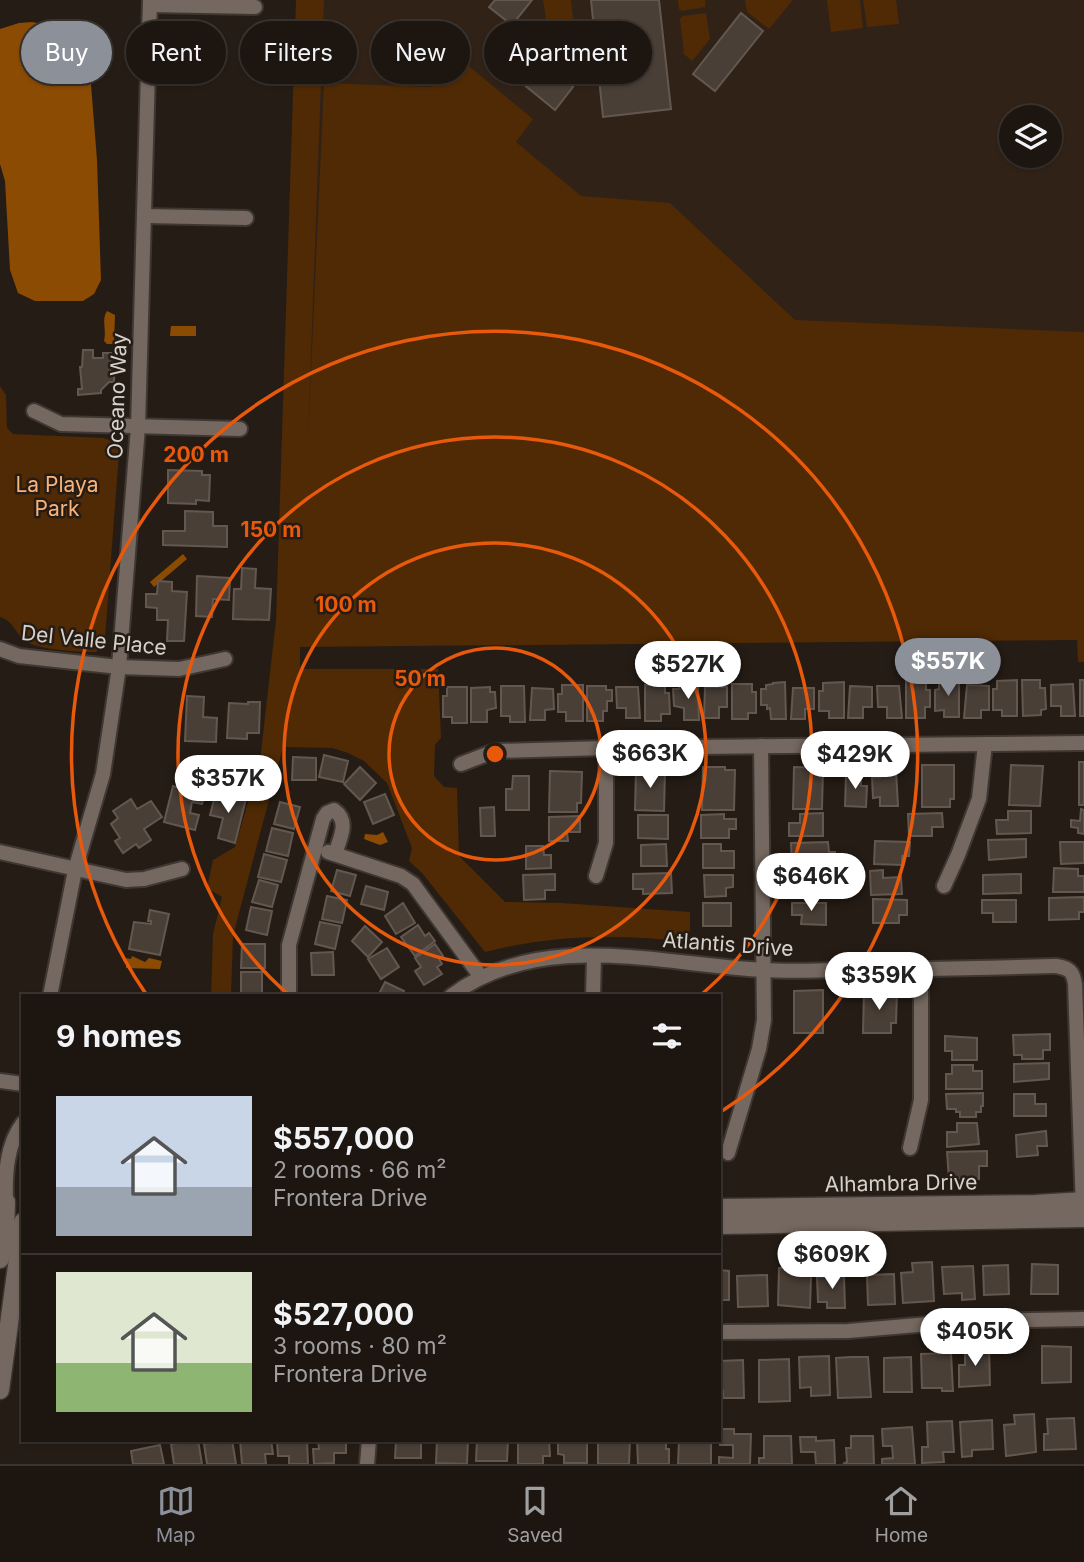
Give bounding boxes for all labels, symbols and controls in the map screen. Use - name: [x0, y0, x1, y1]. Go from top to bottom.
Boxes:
- chip: Buy: [21, 21, 112, 84]
- chip: Rent: [126, 21, 226, 84]
- chip: Filters: [240, 21, 357, 84]
- chip: New: [371, 21, 470, 84]
- chip: Apartment: [484, 21, 652, 84]
- map controls: [999, 105, 1062, 168]
- button: layers: [999, 105, 1062, 168]
- street label: Oceano Way: [102, 332, 132, 459]
- text: 200 m: [163, 442, 229, 467]
- park label: La Playa Park: [15, 472, 99, 521]
- text: 150 m: [241, 517, 301, 542]
- text: 100 m: [315, 592, 377, 617]
- street label: Del Valle Place: [20, 620, 168, 660]
- pin: $557K: [899, 638, 997, 698]
- pin: $527K: [639, 642, 737, 701]
- text: $557K: [911, 647, 985, 675]
- text: $527K: [651, 650, 725, 678]
- text: 50 m: [394, 666, 446, 691]
- pin: $663K: [601, 730, 699, 790]
- pin: $429K: [806, 732, 904, 791]
- text: $663K: [612, 739, 688, 767]
- text: $429K: [817, 740, 893, 768]
- centre of rings: [483, 742, 507, 766]
- pin: $357K: [179, 756, 277, 815]
- text: $357K: [191, 764, 265, 792]
- pin: $646K: [762, 853, 860, 913]
- text: $646K: [772, 862, 850, 890]
- street label: Atlantis Drive: [662, 927, 794, 961]
- pin: $359K: [830, 953, 928, 1012]
- text: $359K: [841, 961, 917, 989]
- icon: filters: [648, 1017, 686, 1055]
- text: 9 homes: [56, 1018, 182, 1054]
- text: $557,000: [273, 1120, 415, 1156]
- icon: home: [112, 1124, 196, 1208]
- text: 2 rooms · 66 m²: [273, 1156, 447, 1184]
- street label: Alhambra Drive: [824, 1169, 978, 1197]
- text: Frontera Drive: [273, 1184, 427, 1212]
- pin: $609K: [783, 1232, 881, 1291]
- text: $609K: [794, 1240, 871, 1268]
- text: $527,000: [273, 1296, 414, 1332]
- icon: home: [112, 1300, 196, 1384]
- pin: $405K: [926, 1308, 1024, 1368]
- text: $405K: [936, 1317, 1014, 1345]
- text: 3 rooms · 80 m²: [273, 1332, 447, 1360]
- text: Frontera Drive: [273, 1360, 427, 1388]
- tab: Map: [156, 1482, 195, 1547]
- tab: Saved: [507, 1482, 563, 1547]
- tab: Home: [875, 1482, 928, 1547]

